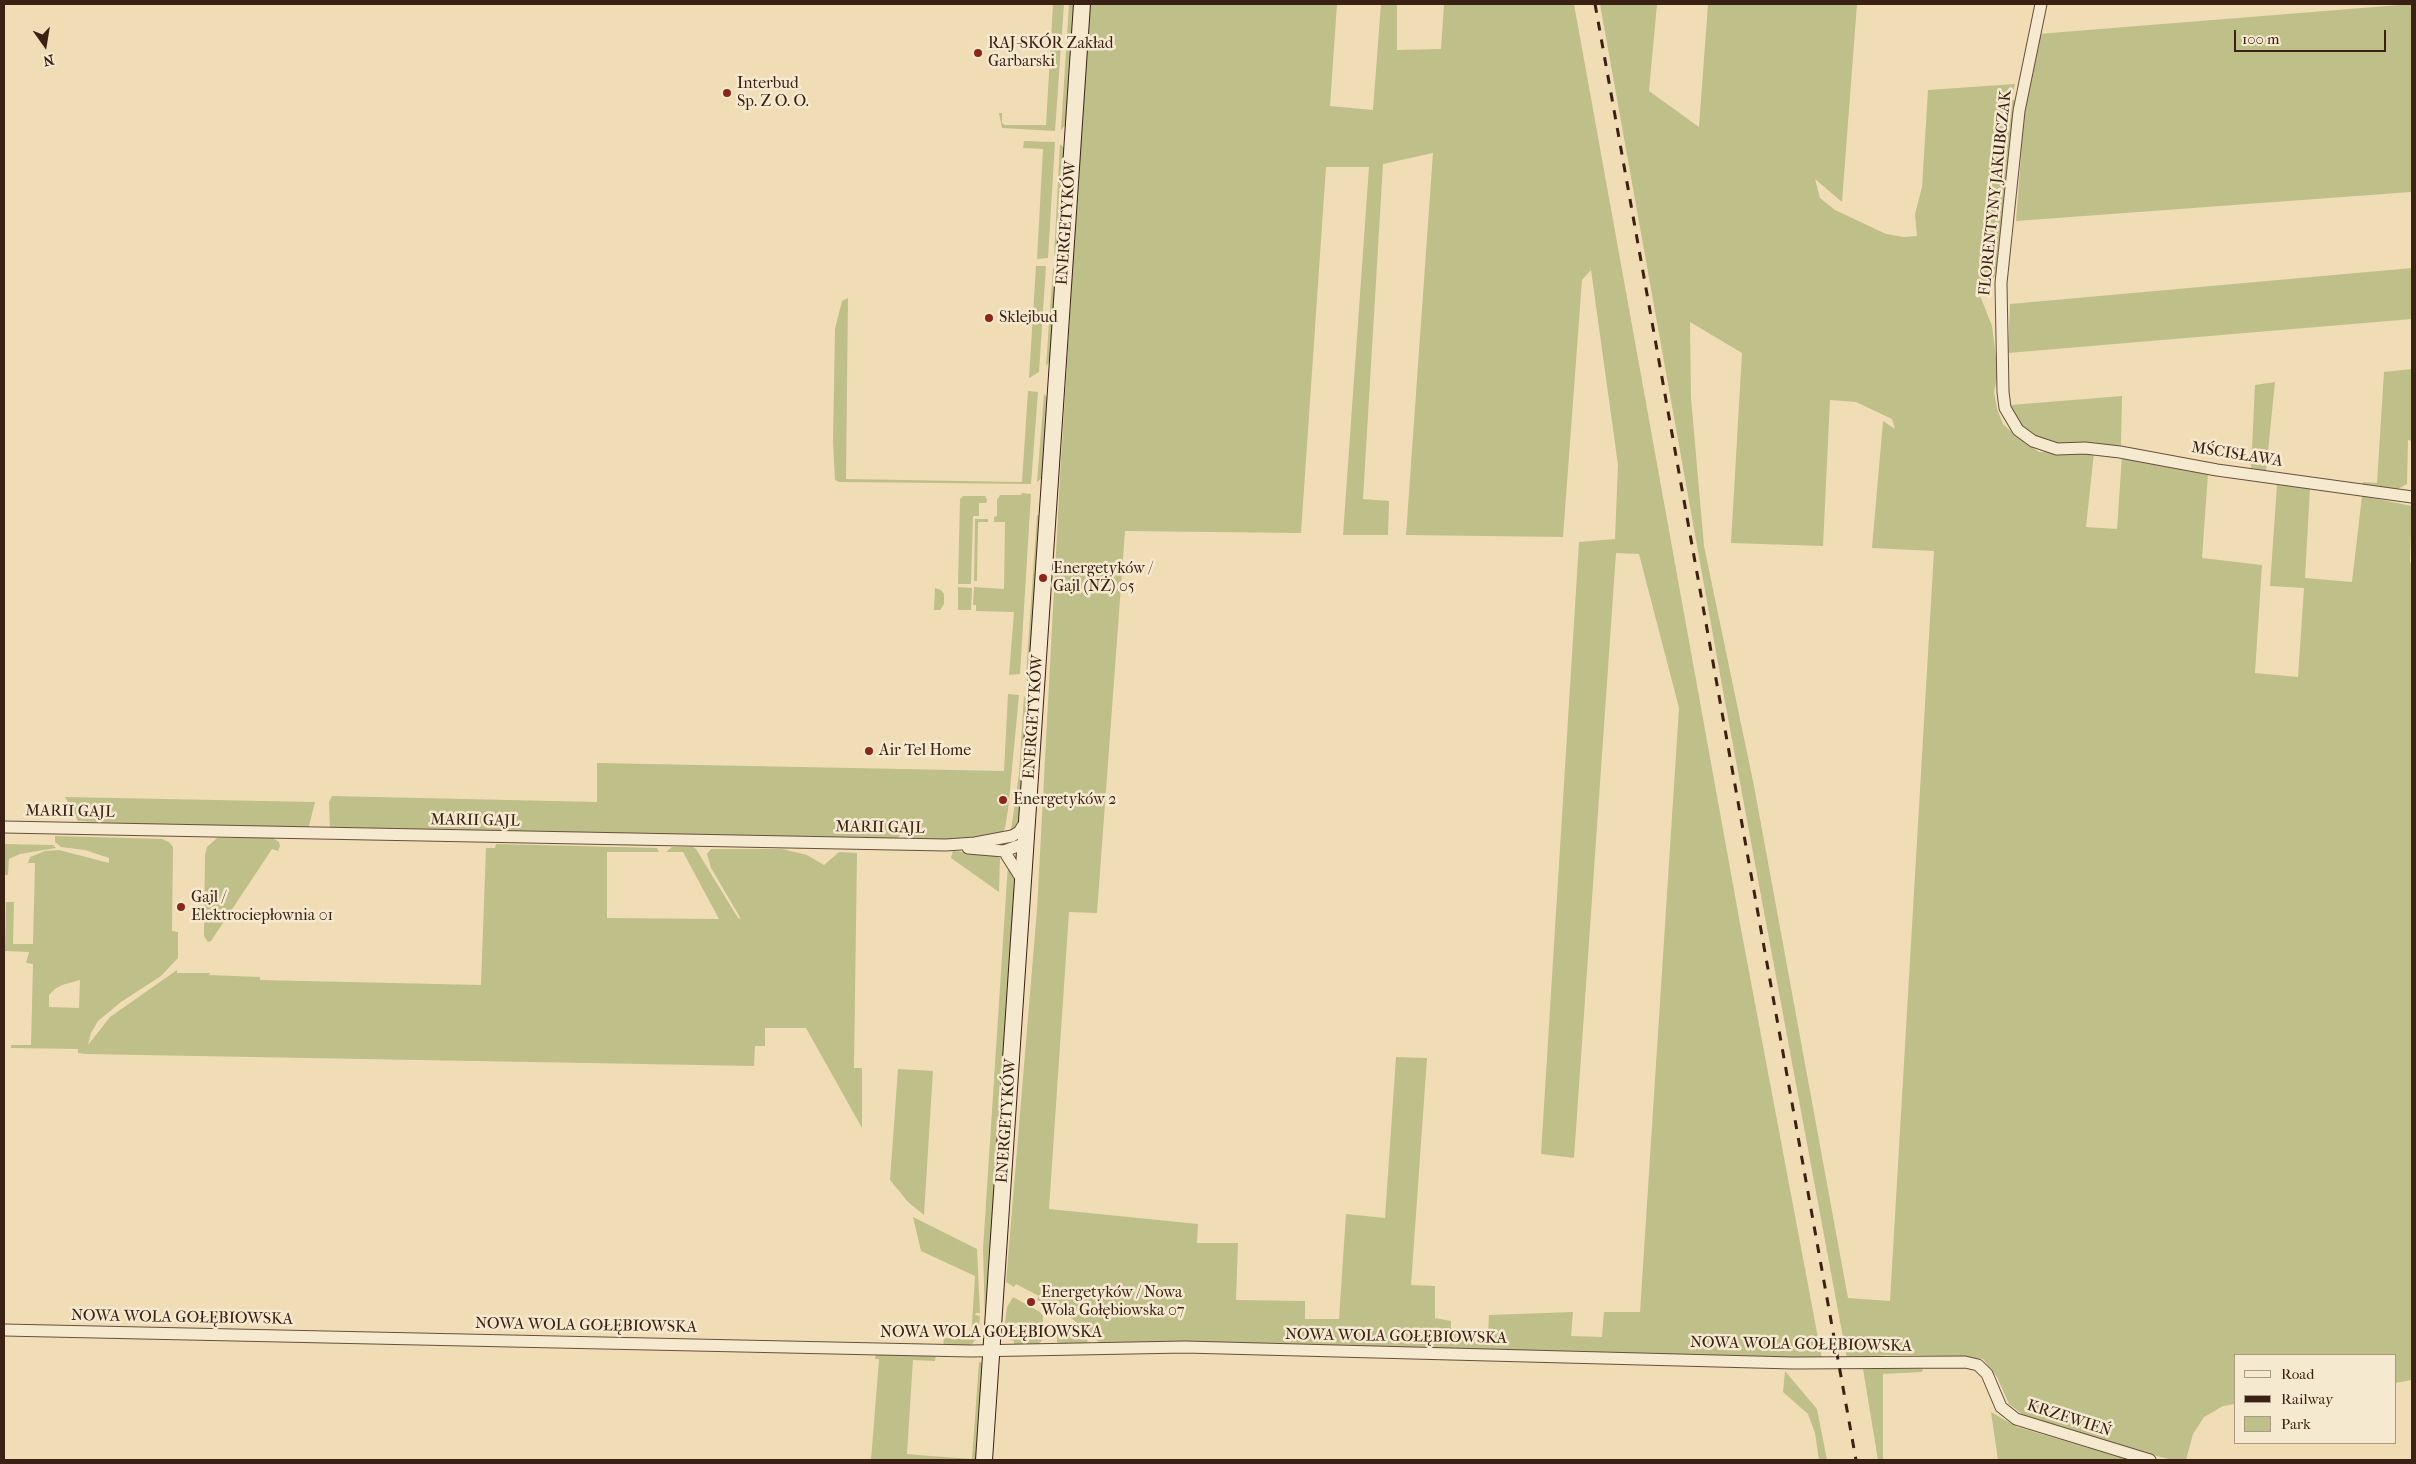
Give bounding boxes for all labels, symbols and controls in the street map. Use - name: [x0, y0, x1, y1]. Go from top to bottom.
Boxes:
- north arrow: [20, 20, 70, 70]
- scale bar: [2236, 20, 2388, 52]
- text: 100 m: [2242, 30, 2280, 48]
- place label: RAJ-SKÓR Zakład Garbarski: [988, 34, 1114, 72]
- marker: RAJ-SKÓR Zakład Garbarski: [972, 47, 984, 59]
- text: N: [41, 51, 56, 70]
- place label: Interbud Sp. Z O. O.: [737, 74, 809, 112]
- marker: Interbud Sp. Z O. O.: [721, 87, 733, 99]
- street label: FLORENTYNY JAKUBCZAK: [1976, 89, 2016, 297]
- street label: ENERGETYKÓW: [1053, 160, 1081, 286]
- place label: Sklejbud: [999, 308, 1058, 328]
- marker: Sklejbud: [983, 312, 995, 324]
- street label: MŚCISŁAWA: [2190, 438, 2284, 472]
- place label: Energetyków / Gajl (NŻ) 05: [1053, 559, 1152, 597]
- marker: Energetyków / Gajl (NŻ) 05: [1037, 572, 1049, 584]
- street label: ENERGETYKÓW: [1020, 654, 1048, 780]
- place label: Air Tel Home: [879, 741, 971, 761]
- marker: Air Tel Home: [863, 745, 875, 757]
- place label: Energetyków 2: [1013, 790, 1117, 810]
- marker: Energetyków 2: [997, 794, 1009, 806]
- street label: MARII GAJL: [25, 802, 115, 822]
- street label: MARII GAJL: [430, 811, 520, 831]
- street label: MARII GAJL: [835, 818, 925, 838]
- place label: Gajl / Elektrociepłownia 01: [191, 888, 333, 926]
- marker: Gajl / Elektrociepłownia 01: [175, 901, 187, 913]
- street label: ENERGETYKÓW: [993, 1058, 1021, 1184]
- place label: Energetyków / Nowa Wola Gołębiowska 07: [1041, 1283, 1184, 1321]
- marker: Energetyków / Nowa Wola Gołębiowska 07: [1025, 1296, 1037, 1308]
- street label: NOWA WOLA GOŁĘBIOWSKA: [71, 1306, 293, 1330]
- street label: NOWA WOLA GOŁĘBIOWSKA: [475, 1314, 697, 1338]
- street label: NOWA WOLA GOŁĘBIOWSKA: [880, 1323, 1102, 1343]
- street label: NOWA WOLA GOŁĘBIOWSKA: [1285, 1325, 1507, 1349]
- street label: NOWA WOLA GOŁĘBIOWSKA: [1690, 1333, 1912, 1357]
- legend: [2234, 1354, 2396, 1444]
- text: Road: [2281, 1365, 2314, 1383]
- text: Railway: [2281, 1390, 2333, 1408]
- street label: KRZEWIEŃ: [2024, 1396, 2114, 1442]
- text: Park: [2281, 1415, 2311, 1433]

